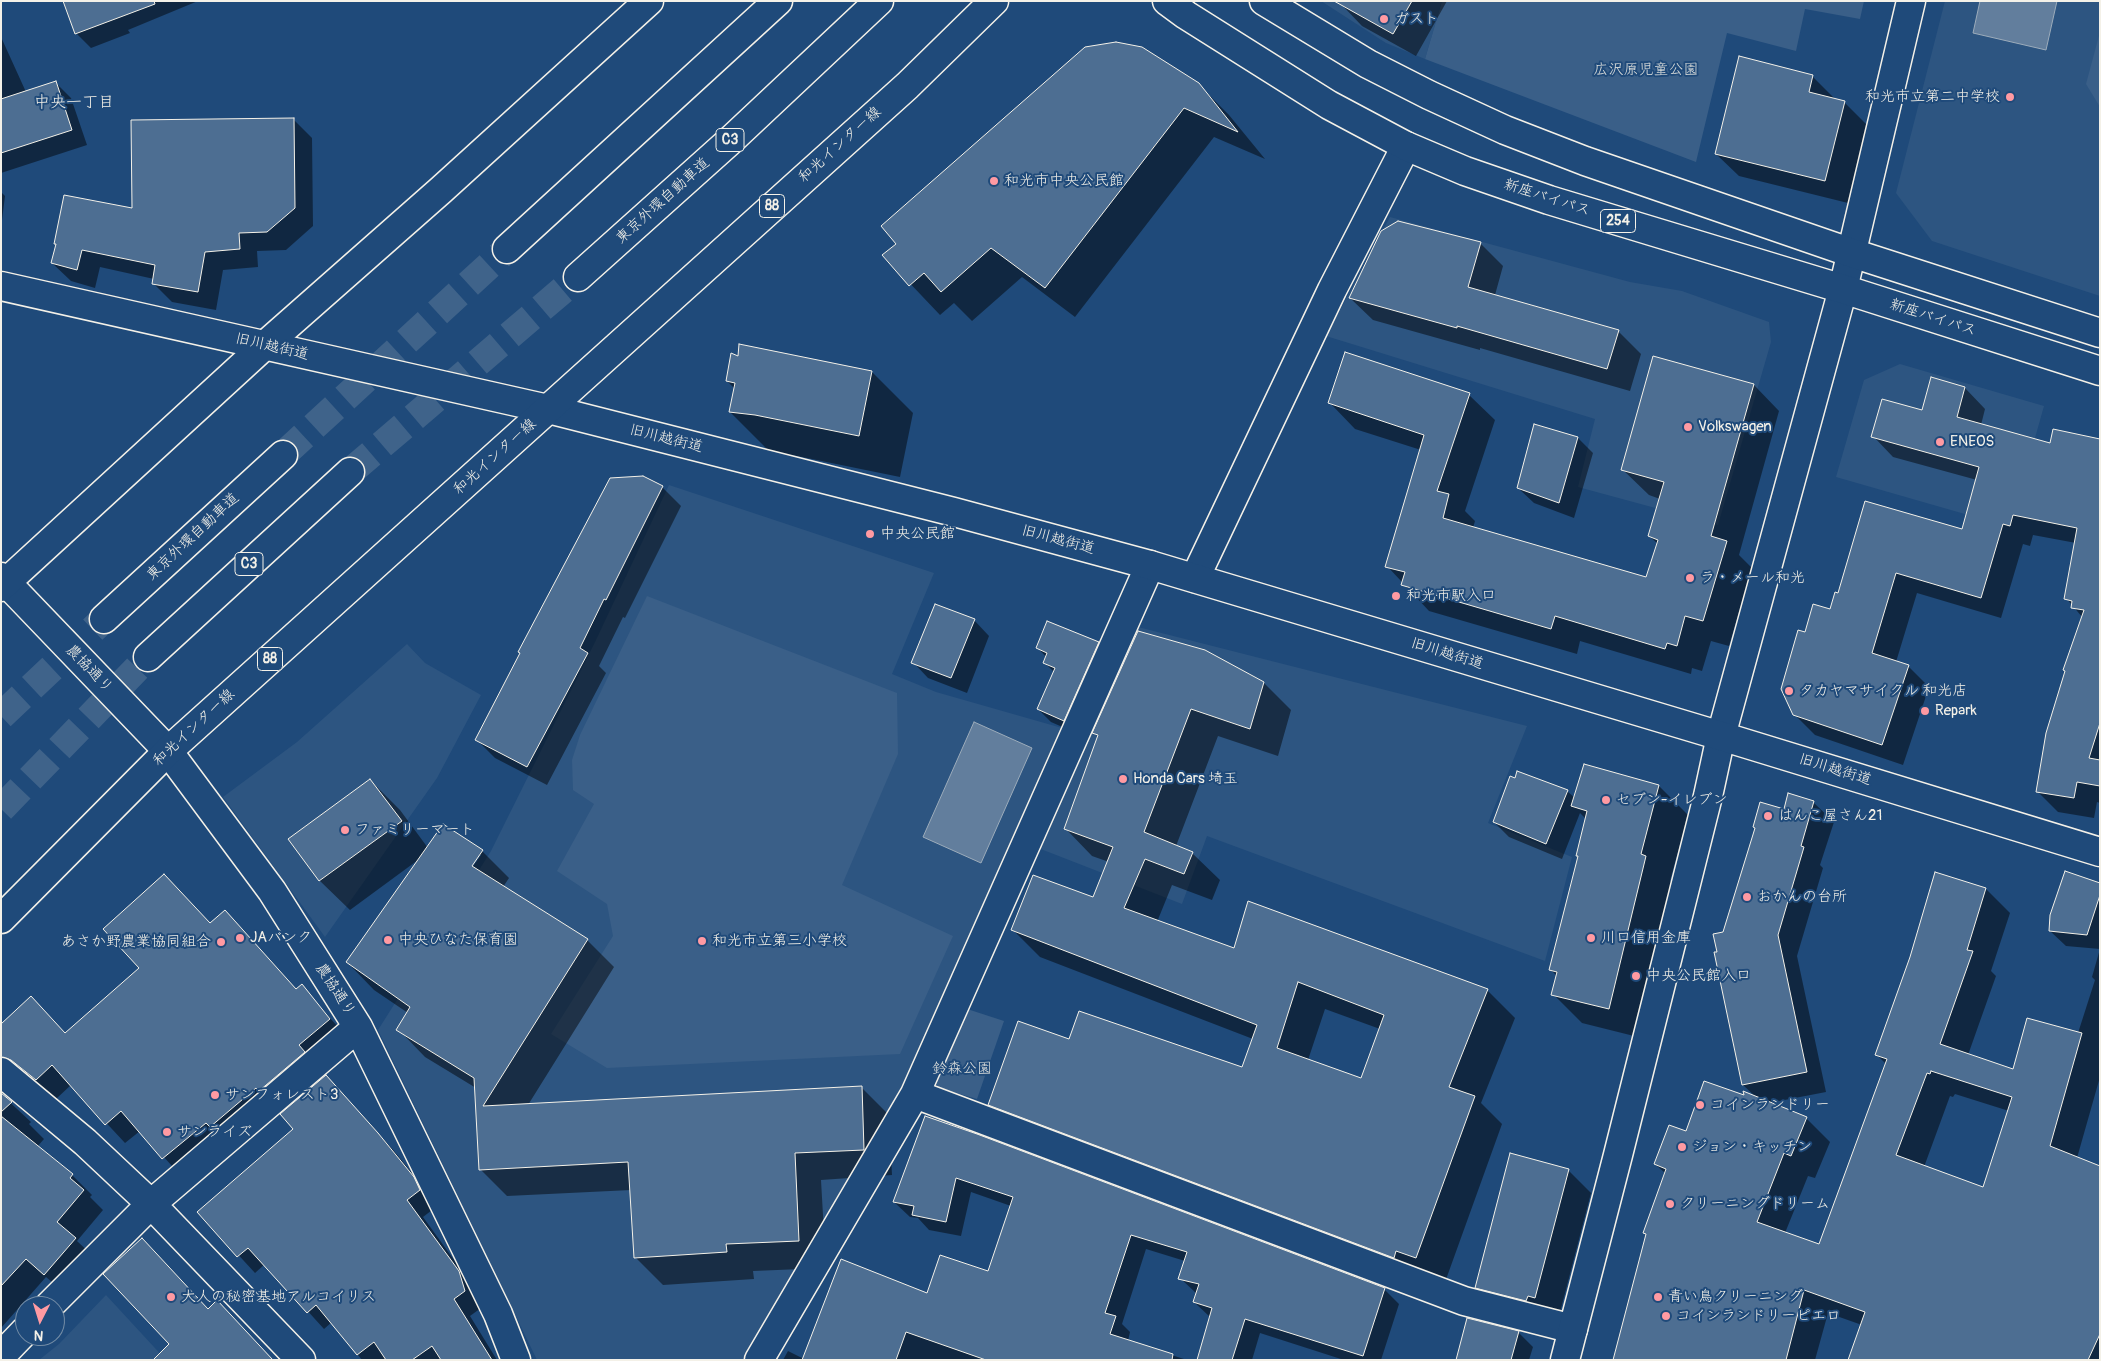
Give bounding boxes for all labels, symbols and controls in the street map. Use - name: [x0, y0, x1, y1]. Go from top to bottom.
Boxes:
- place label: ガスト: [1394, 10, 1439, 28]
- marker: ガスト: [1378, 13, 1390, 25]
- park label: 広沢原児童公園: [1594, 61, 1698, 79]
- place label: 和光市立第二中学校: [1865, 88, 2000, 106]
- marker: 和光市立第二中学校: [2004, 91, 2016, 103]
- district label: 中央一丁目: [34, 93, 114, 113]
- street label: 和光インター線: [795, 103, 885, 187]
- road number: C3: [716, 128, 744, 152]
- street label: 東京外環自動車道: [612, 154, 714, 248]
- place label: 和光市中央公民館: [1004, 172, 1124, 190]
- marker: 和光市中央公民館: [988, 175, 1000, 187]
- street label: 新座バイパス: [1501, 176, 1593, 220]
- road number: 88: [760, 195, 784, 218]
- road number: 254: [1600, 210, 1636, 232]
- street label: 新座バイパス: [1887, 296, 1979, 340]
- street label: 旧川越街道: [233, 330, 311, 364]
- street label: 和光インター線: [450, 415, 540, 499]
- place label: Volkswagen: [1698, 418, 1772, 436]
- street label: 旧川越街道: [627, 421, 705, 457]
- marker: Volkswagen: [1682, 421, 1694, 433]
- place label: ENEOS: [1950, 433, 1994, 451]
- marker: ENEOS: [1934, 436, 1946, 448]
- street label: 東京外環自動車道: [143, 489, 243, 585]
- street label: 旧川越街道: [1019, 522, 1097, 558]
- place label: 中央公民館: [880, 525, 955, 543]
- marker: 中央公民館: [864, 528, 876, 540]
- road number: C3: [235, 552, 263, 576]
- place label: ラ・メール和光: [1700, 569, 1805, 587]
- marker: ラ・メール和光: [1684, 572, 1696, 584]
- place label: 和光市駅入口: [1406, 587, 1496, 605]
- marker: 和光市駅入口: [1390, 590, 1402, 602]
- street label: 旧川越街道: [1409, 634, 1485, 674]
- street label: 農協通り: [62, 641, 116, 697]
- road number: 88: [258, 648, 282, 671]
- place label: タカヤマサイクル 和光店: [1799, 682, 1967, 700]
- marker: タカヤマサイクル 和光店: [1783, 685, 1795, 697]
- street label: 和光インター線: [149, 686, 239, 770]
- place label: Repark: [1935, 702, 1977, 720]
- marker: Repark: [1919, 705, 1931, 717]
- street label: 旧川越街道: [1797, 750, 1873, 790]
- place label: Honda Cars 埼玉: [1133, 770, 1238, 788]
- marker: Honda Cars 埼玉: [1117, 773, 1129, 785]
- place label: セブン-イレブン: [1616, 791, 1727, 809]
- marker: セブン-イレブン: [1600, 794, 1612, 806]
- place label: はんこ屋さん21: [1778, 807, 1882, 825]
- marker: はんこ屋さん21: [1762, 810, 1774, 822]
- place label: ファミリーマート: [355, 821, 475, 839]
- marker: ファミリーマート: [339, 824, 351, 836]
- place label: おかんの台所: [1757, 888, 1847, 906]
- marker: おかんの台所: [1741, 891, 1753, 903]
- place label: JAバンク: [250, 929, 312, 947]
- place label: 川口信用金庫: [1601, 929, 1691, 947]
- place label: 中央ひなた保育園: [398, 931, 518, 949]
- marker: JAバンク: [234, 932, 246, 944]
- place label: 和光市立第三小学校: [712, 932, 847, 950]
- marker: 川口信用金庫: [1585, 932, 1597, 944]
- place label: あさか野農業協同組合: [61, 933, 211, 951]
- marker: 中央ひなた保育園: [382, 934, 394, 946]
- marker: 和光市立第三小学校: [696, 935, 708, 947]
- marker: あさか野農業協同組合: [215, 936, 227, 948]
- street label: 農協通り: [311, 960, 359, 1020]
- place label: 中央公民館入口: [1646, 967, 1751, 985]
- marker: 中央公民館入口: [1630, 970, 1642, 982]
- park label: 鈴森公園: [932, 1060, 992, 1078]
- place label: サンフォレスト3: [225, 1086, 338, 1104]
- marker: サンフォレスト3: [209, 1089, 221, 1101]
- place label: コインランドリー: [1710, 1096, 1830, 1114]
- marker: コインランドリー: [1694, 1099, 1706, 1111]
- place label: サンライズ: [177, 1123, 252, 1141]
- marker: サンライズ: [161, 1126, 173, 1138]
- place label: ジョン・キッチン: [1692, 1138, 1812, 1156]
- marker: ジョン・キッチン: [1676, 1141, 1688, 1153]
- place label: クリーニングドリーム: [1680, 1195, 1830, 1213]
- marker: クリーニングドリーム: [1664, 1198, 1676, 1210]
- place label: 大人の秘密基地アルコイリス: [181, 1288, 376, 1306]
- place label: 青い鳥クリーニング: [1668, 1288, 1803, 1306]
- marker: 大人の秘密基地アルコイリス: [165, 1291, 177, 1303]
- marker: 青い鳥クリーニング: [1652, 1291, 1664, 1303]
- north arrow: [15, 1296, 65, 1346]
- place label: コインランドリーピエロ: [1676, 1307, 1841, 1325]
- marker: コインランドリーピエロ: [1660, 1310, 1672, 1322]
- text: N: [33, 1327, 44, 1344]

